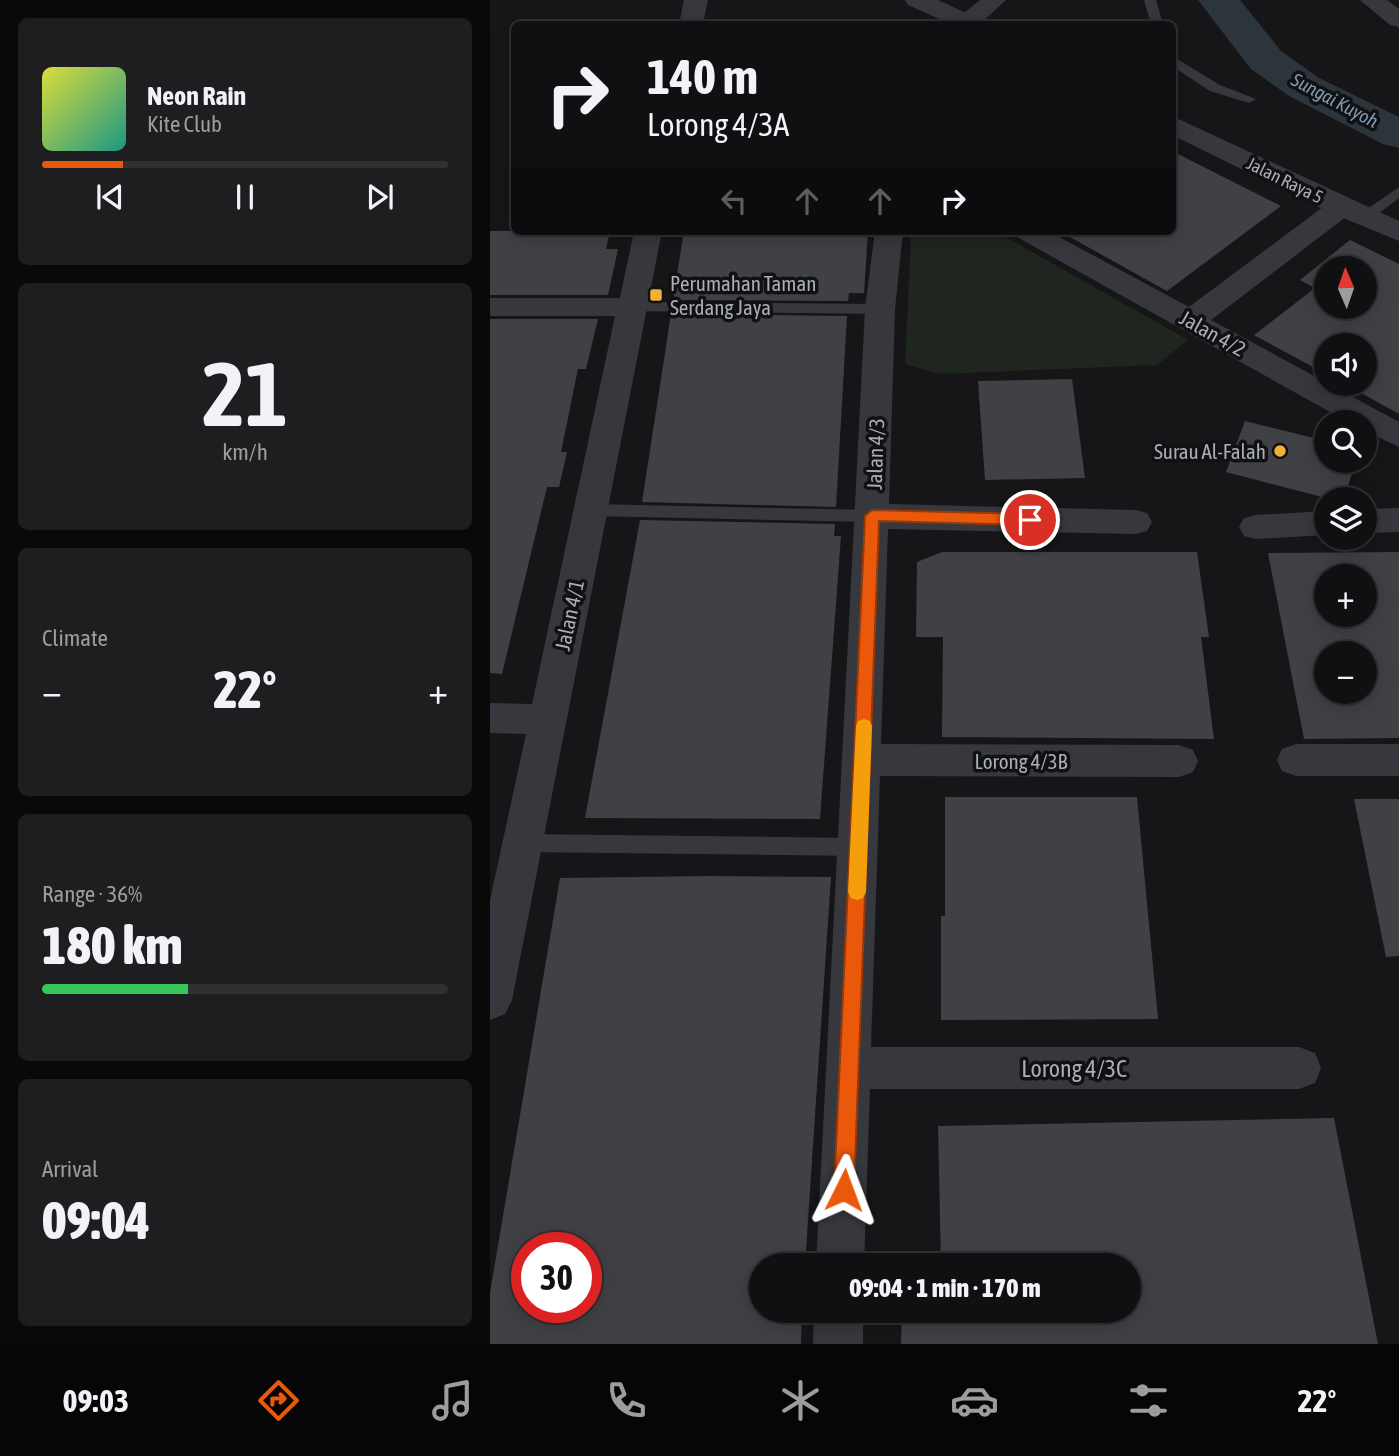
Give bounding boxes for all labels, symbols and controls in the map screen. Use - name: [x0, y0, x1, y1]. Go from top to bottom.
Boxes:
- text: 140 m: [647, 48, 758, 104]
- icon: right: [532, 49, 623, 140]
- water label: Sungai Kuyoh: [1287, 68, 1382, 132]
- text: Neon Rain: [147, 81, 246, 111]
- text: Lorong 4/3A: [647, 106, 789, 143]
- text: Kite Club: [147, 111, 222, 137]
- street label: Jalan Raya 5: [1243, 153, 1327, 207]
- icon: previous: [91, 178, 129, 216]
- icon: pause: [226, 178, 264, 216]
- icon: next: [361, 178, 399, 216]
- icon: left: [715, 182, 753, 220]
- icon: ahead: [788, 182, 826, 220]
- icon: ahead: [861, 182, 899, 220]
- icon: right: [934, 182, 972, 220]
- north arrow: [1314, 256, 1377, 318]
- map controls: [1314, 256, 1377, 704]
- place label: Perumahan Taman Serdang Jaya: [670, 271, 816, 319]
- marker: Perumahan Taman Serdang Jaya: [648, 287, 664, 303]
- street label: Jalan 4/2: [1176, 305, 1250, 361]
- button: sound: [1314, 333, 1377, 396]
- text: 21: [202, 341, 288, 445]
- button: search: [1314, 410, 1377, 473]
- street label: Jalan 4/3: [862, 418, 888, 490]
- text: km/h: [222, 439, 268, 465]
- place label: Surau Al-Falah: [1154, 439, 1266, 463]
- marker: Surau Al-Falah: [1272, 443, 1288, 459]
- button: layers: [1314, 487, 1377, 550]
- pin: [1000, 490, 1060, 550]
- icon: arrive: [1011, 501, 1049, 539]
- button: +: [1314, 564, 1377, 627]
- street label: Jalan 4/1: [550, 577, 588, 653]
- text: Climate: [42, 625, 108, 651]
- button: −: [1314, 641, 1377, 704]
- text: 22°: [213, 659, 277, 719]
- text: −: [42, 669, 62, 712]
- text: +: [428, 669, 448, 712]
- street label: Lorong 4/3B: [975, 749, 1068, 773]
- text: Range · 36%: [42, 881, 142, 907]
- text: 180 km: [42, 915, 183, 975]
- street label: Lorong 4/3C: [1021, 1055, 1127, 1082]
- position arrow: [807, 1153, 881, 1227]
- text: Arrival: [42, 1156, 98, 1182]
- text: 09:04: [42, 1190, 150, 1250]
- speed limit sign: 30: [511, 1232, 602, 1323]
- text: 09:04 · 1 min · 170 m: [849, 1273, 1041, 1303]
- icon: directions: [254, 1376, 303, 1425]
- icon: music: [428, 1376, 477, 1425]
- icon: phone: [602, 1376, 651, 1425]
- icon: climate: [776, 1376, 825, 1425]
- icon: car: [950, 1376, 999, 1425]
- icon: filters: [1124, 1376, 1173, 1425]
- text: 09:03: [62, 1382, 129, 1419]
- text: 22°: [1298, 1382, 1336, 1419]

